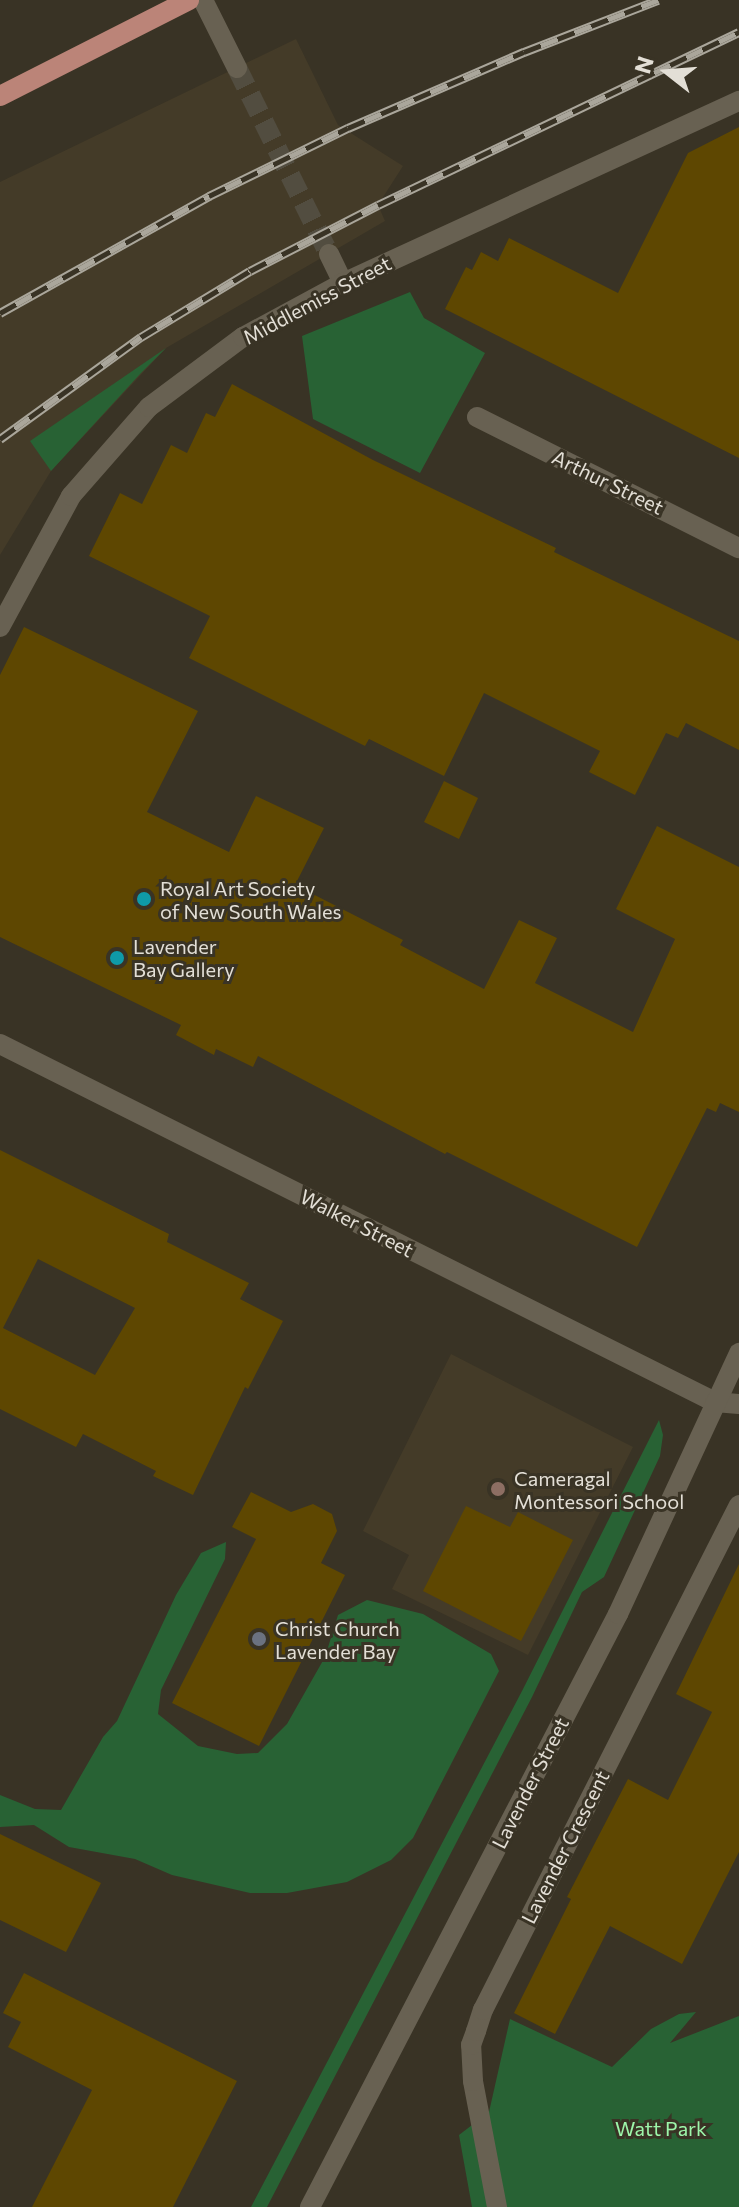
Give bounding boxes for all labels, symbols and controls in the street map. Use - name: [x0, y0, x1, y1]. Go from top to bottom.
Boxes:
- north arrow: [627, 32, 707, 112]
- text: N: [628, 53, 659, 77]
- street label: Middlemiss Street: [239, 251, 395, 349]
- street label: Arthur Street: [548, 445, 668, 519]
- place label: Royal Art Society of New South Wales: [160, 876, 342, 923]
- marker: Royal Art Society of New South Wales: [135, 890, 153, 908]
- place label: Lavender Bay Gallery: [133, 934, 234, 981]
- marker: Lavender Bay Gallery: [108, 949, 126, 967]
- street label: Walker Street: [296, 1184, 418, 1262]
- place label: Cameragal Montessori School: [514, 1466, 684, 1513]
- marker: Cameragal Montessori School: [489, 1480, 507, 1498]
- place label: Christ Church Lavender Bay: [275, 1616, 400, 1663]
- marker: Christ Church Lavender Bay: [250, 1630, 268, 1648]
- street label: Lavender Street: [487, 1713, 573, 1853]
- street label: Lavender Crescent: [516, 1766, 614, 1928]
- park label: Watt Park: [615, 2116, 707, 2140]

